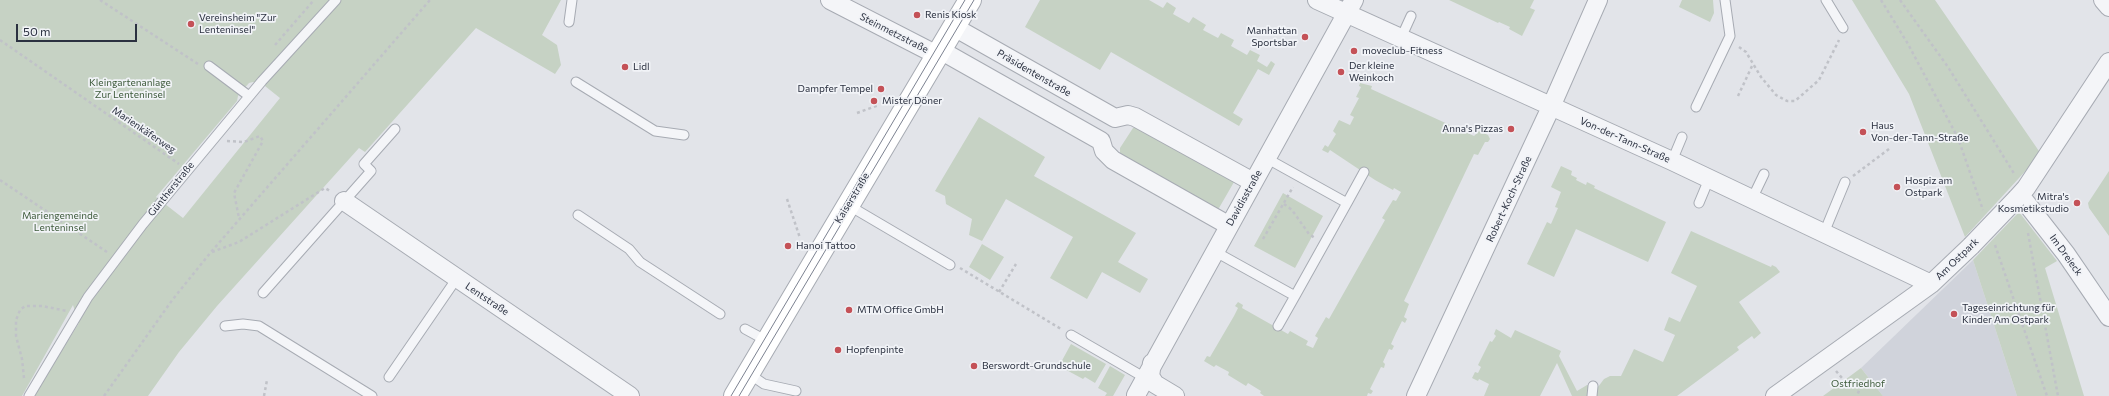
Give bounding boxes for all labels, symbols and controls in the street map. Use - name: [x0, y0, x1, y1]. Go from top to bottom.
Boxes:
- place label: Renis Kiosk: [925, 9, 977, 21]
- marker: Renis Kiosk: [912, 10, 922, 20]
- street label: Steinmetzstraße: [858, 11, 930, 55]
- place label: Vereinsheim "Zur Lenteninsel": [199, 12, 277, 36]
- scale bar: [18, 16, 139, 42]
- marker: Vereinsheim "Zur Lenteninsel": [186, 19, 196, 29]
- text: 50 m: [23, 24, 51, 38]
- place label: Manhattan Sportsbar: [1246, 25, 1297, 48]
- marker: Manhattan Sportsbar: [1300, 32, 1310, 42]
- place label: moveclub-Fitness: [1362, 45, 1442, 57]
- marker: moveclub-Fitness: [1349, 46, 1359, 56]
- street label: Präsidentenstraße: [995, 47, 1073, 99]
- place label: Der kleine Weinkoch: [1349, 60, 1394, 84]
- place label: Lidl: [633, 61, 650, 73]
- marker: Lidl: [620, 62, 630, 72]
- marker: Der kleine Weinkoch: [1336, 67, 1346, 77]
- park label: Kleingartenanlage Zur Lenteninsel: [89, 77, 171, 100]
- place label: Dampfer Tempel: [798, 83, 873, 95]
- marker: Dampfer Tempel: [876, 84, 886, 94]
- place label: Mister Döner: [882, 95, 942, 107]
- marker: Mister Döner: [869, 96, 879, 106]
- street label: Marienkäferweg: [110, 104, 178, 156]
- street label: Von-der-Tann-Straße: [1578, 115, 1672, 165]
- place label: Haus Von-der-Tann-Straße: [1871, 120, 1969, 144]
- place label: Anna's Pizzas: [1442, 123, 1503, 135]
- marker: Anna's Pizzas: [1506, 124, 1516, 134]
- marker: Haus Von-der-Tann-Straße: [1858, 127, 1868, 137]
- street label: Robert-Koch-Straße: [1484, 154, 1534, 244]
- street label: Güntherstraße: [145, 159, 197, 219]
- street label: Davidisstraße: [1224, 168, 1264, 228]
- street label: Kaiserstraße: [832, 170, 872, 226]
- place label: Hospiz am Ostpark: [1905, 175, 1952, 198]
- marker: Hospiz am Ostpark: [1892, 182, 1902, 192]
- place label: Mitra's Kosmetikstudio: [1998, 191, 2069, 214]
- marker: Mitra's Kosmetikstudio: [2072, 198, 2082, 208]
- park label: Mariengemeinde Lenteninsel: [22, 210, 98, 234]
- street label: Im Dreieck: [2047, 232, 2085, 278]
- street label: Am Ostpark: [1933, 236, 1981, 282]
- place label: Hanoi Tattoo: [796, 240, 856, 252]
- marker: Hanoi Tattoo: [783, 241, 793, 251]
- street label: Lentstraße: [463, 280, 511, 318]
- place label: Tageseinrichtung für Kinder Am Ostpark: [1962, 302, 2055, 326]
- place label: MTM Office GmbH: [857, 304, 944, 316]
- marker: MTM Office GmbH: [844, 305, 854, 315]
- marker: Tageseinrichtung für Kinder Am Ostpark: [1949, 309, 1959, 319]
- place label: Hopfenpinte: [846, 344, 904, 356]
- marker: Hopfenpinte: [833, 345, 843, 355]
- place label: Berswordt-Grundschule: [982, 360, 1091, 372]
- marker: Berswordt-Grundschule: [969, 361, 979, 371]
- park label: Ostfriedhof: [1831, 378, 1885, 390]

